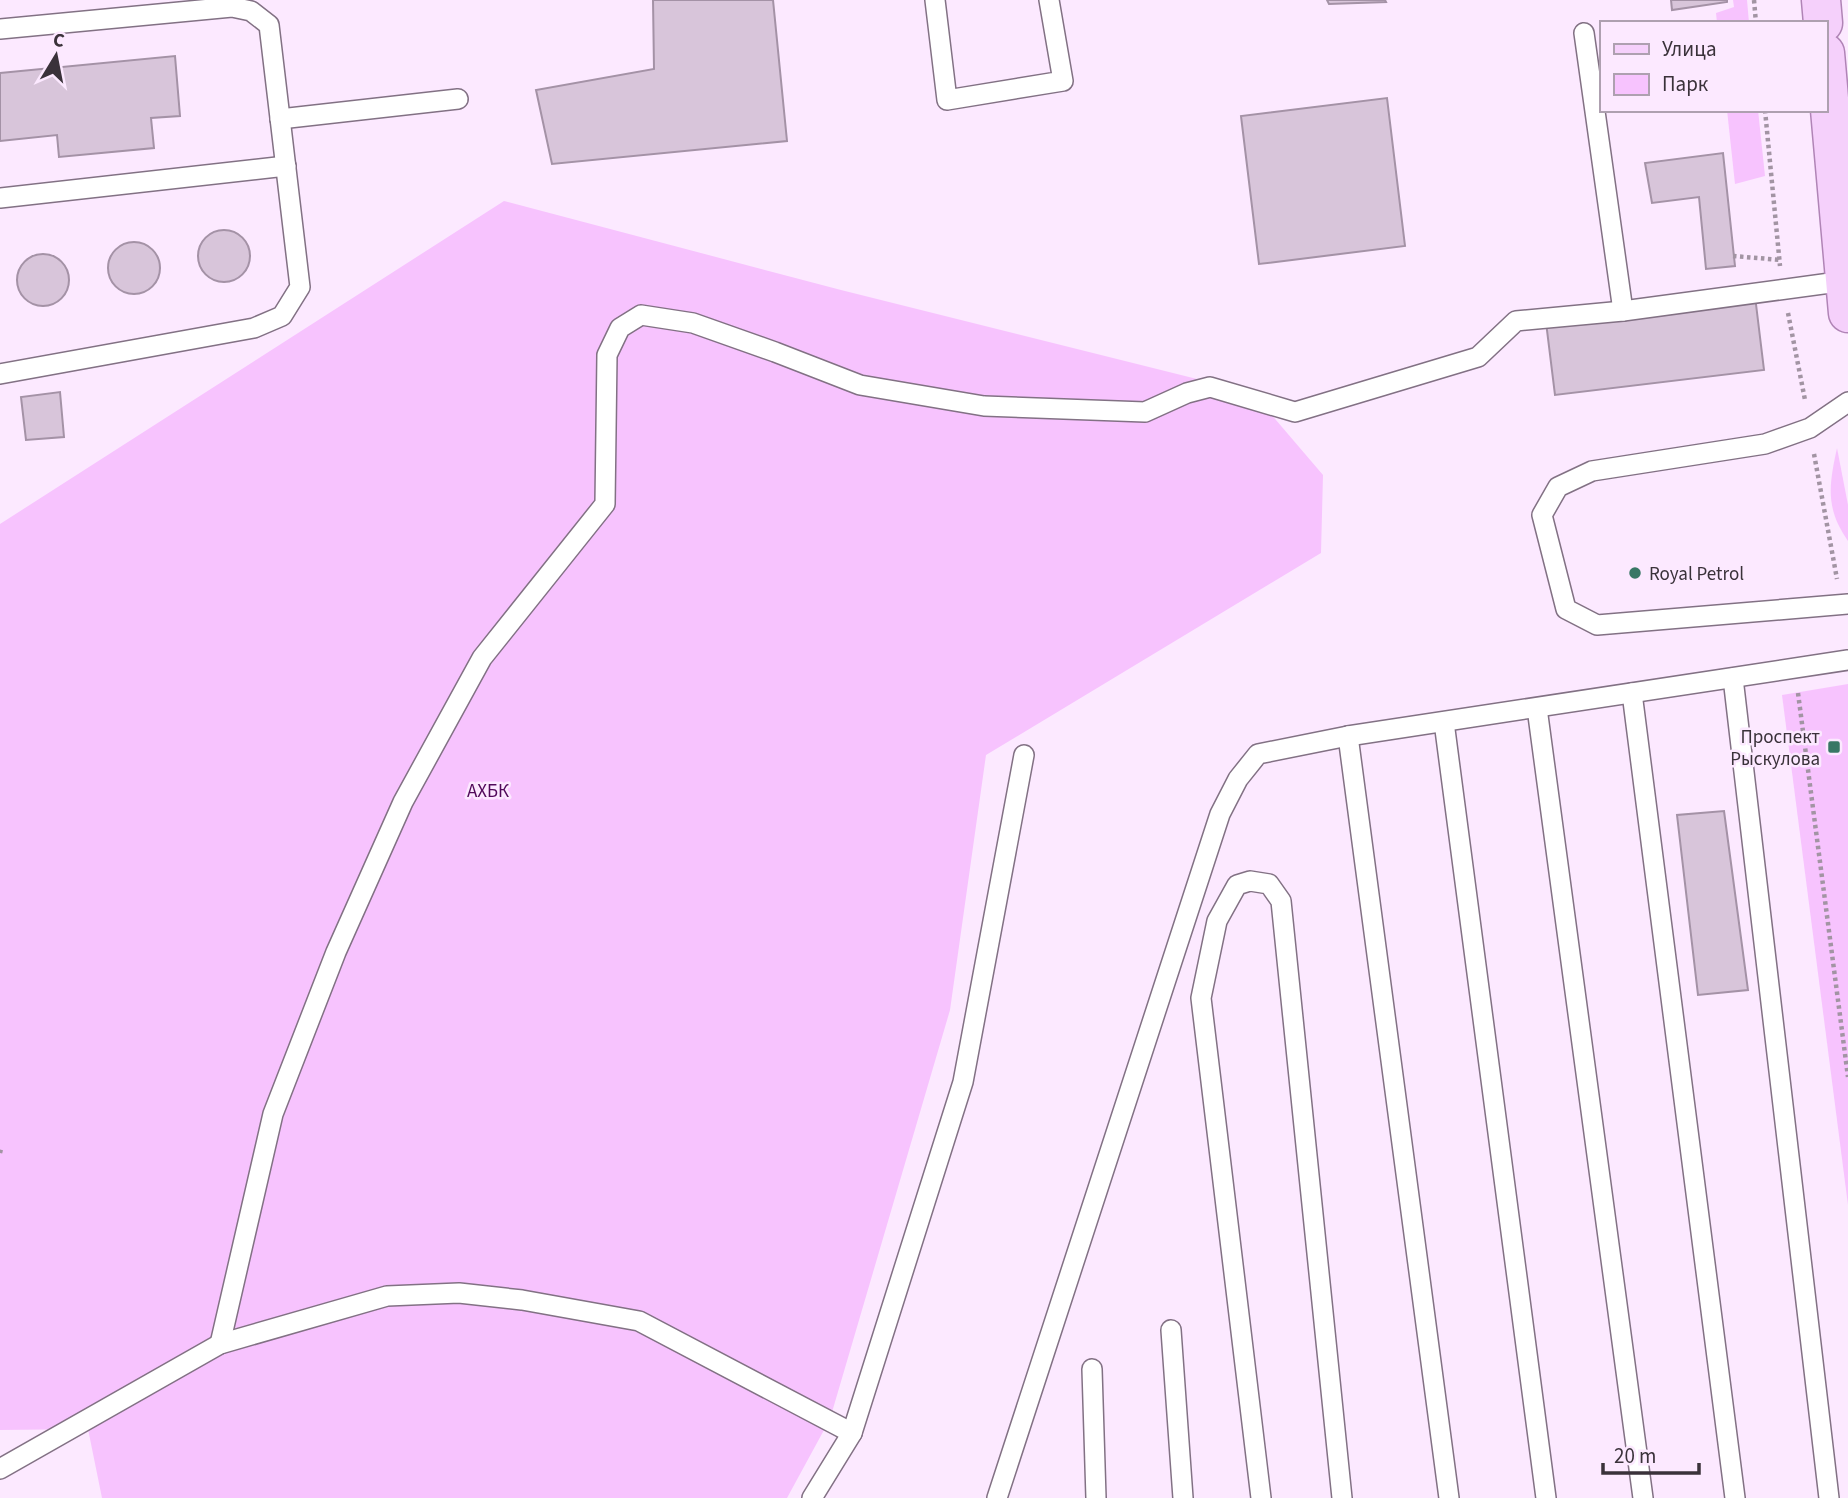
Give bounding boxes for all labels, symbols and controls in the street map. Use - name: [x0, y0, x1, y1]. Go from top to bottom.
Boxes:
- north arrow: [21, 21, 91, 91]
- legend: [1600, 21, 1827, 112]
- text: С: [51, 26, 66, 55]
- text: Улица: [1662, 34, 1717, 64]
- text: Парк: [1662, 69, 1709, 99]
- place label: Royal Petrol: [1649, 561, 1744, 588]
- marker: Royal Petrol: [1627, 565, 1643, 581]
- place label: Проспект Рыскулова: [1730, 724, 1820, 773]
- marker: Проспект Рыскулова: [1826, 739, 1842, 755]
- park label: АХБК: [467, 778, 509, 805]
- scale bar: [1603, 1432, 1699, 1476]
- text: 20 m: [1614, 1441, 1656, 1471]

